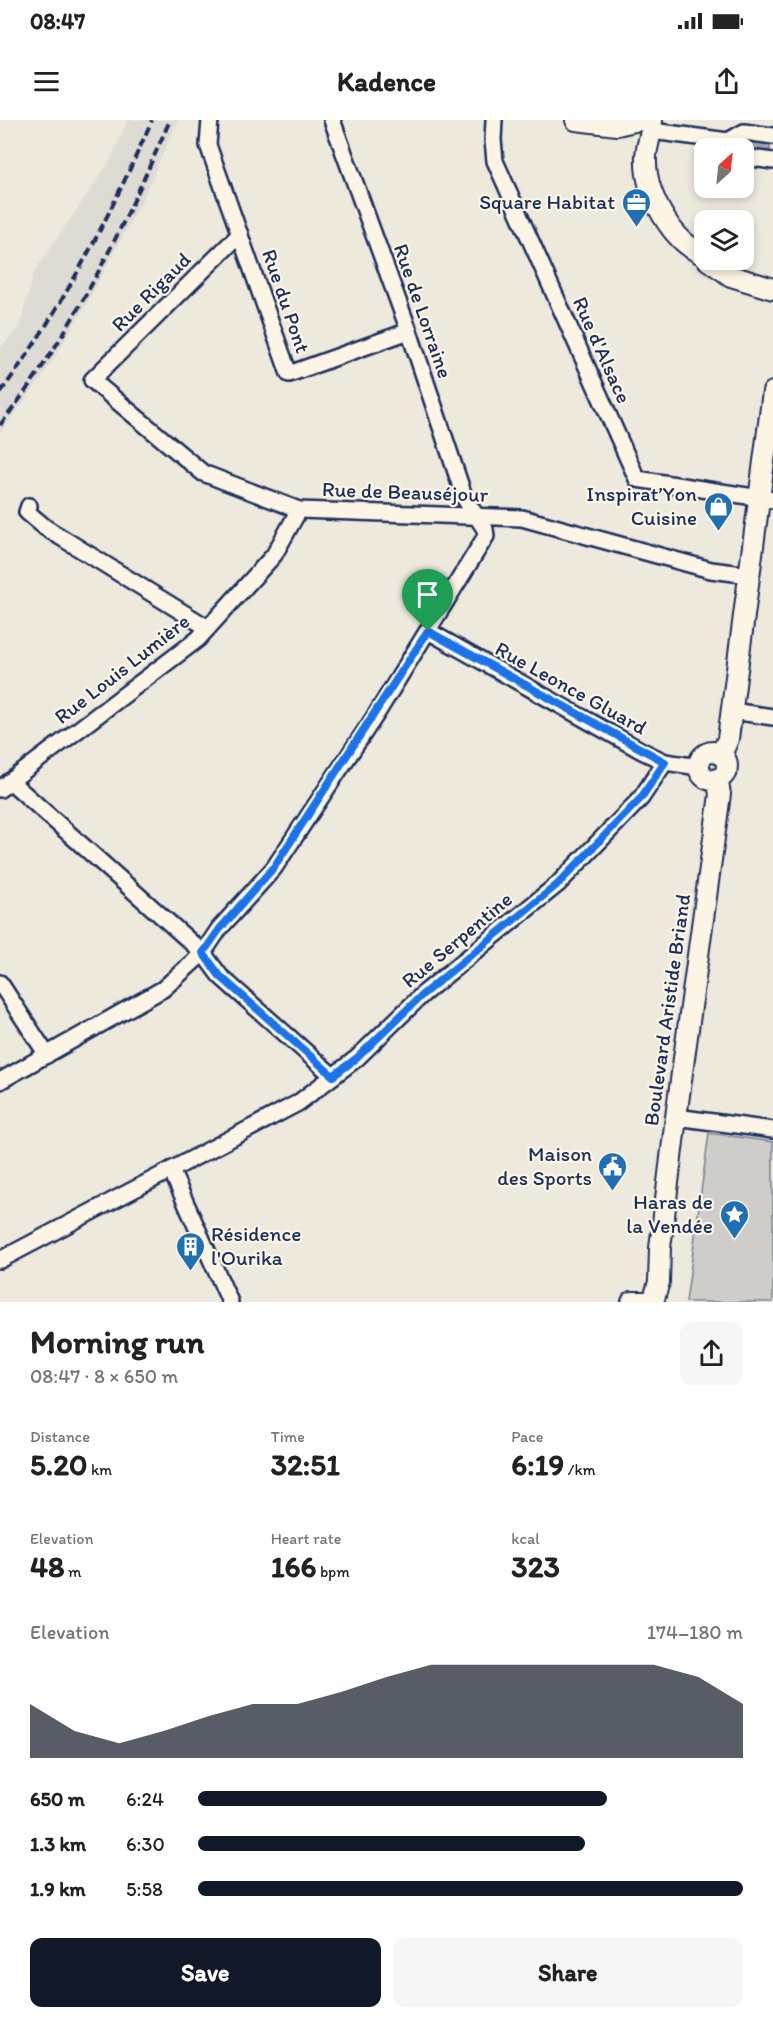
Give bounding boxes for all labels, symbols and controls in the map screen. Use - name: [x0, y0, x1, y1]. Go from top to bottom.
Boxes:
- text: 08:47: [30, 8, 85, 35]
- icon: menu: [30, 65, 63, 98]
- text: Kadence: [337, 65, 436, 98]
- icon: share: [710, 65, 743, 98]
- north arrow: [694, 138, 754, 198]
- map controls: [694, 138, 754, 270]
- office icon: Square Habitat: [620, 186, 652, 228]
- place label: Square Habitat: [479, 189, 615, 214]
- button: layers: [694, 210, 754, 270]
- street label: Rue de Lorraine: [389, 240, 458, 381]
- street label: Rue du Pont: [257, 246, 316, 356]
- street label: Rue Rigaud: [106, 247, 195, 336]
- street label: Rue d'Alsace: [568, 293, 637, 407]
- street label: Rue de Beauséjour: [322, 476, 489, 507]
- place label: Inspirat’Yon Cuisine: [586, 481, 697, 530]
- shop icon: Inspirat’Yon Cuisine: [702, 490, 734, 532]
- pin: [402, 569, 453, 631]
- icon: arrive: [411, 578, 444, 611]
- street label: Rue Louis Lumière: [49, 608, 194, 729]
- street label: Rue Leonce Gluard: [491, 636, 651, 740]
- street label: Rue Serpentine: [397, 886, 517, 993]
- street label: Boulevard Aristide Briand: [638, 892, 695, 1127]
- place label: Maison des Sports: [497, 1141, 592, 1190]
- public building icon: Maison des Sports: [597, 1150, 629, 1192]
- place label: Haras de la Vendée: [626, 1189, 713, 1238]
- place icon: Haras de la Vendée: [718, 1198, 750, 1240]
- place label: Résidence l'Ourika: [211, 1221, 301, 1270]
- building icon: Résidence l'Ourika: [174, 1230, 206, 1272]
- text: Morning run: [30, 1322, 205, 1361]
- button: share: [680, 1322, 743, 1385]
- text: 08:47 · 8 × 650 m: [30, 1364, 178, 1388]
- text: Distance: [30, 1427, 90, 1446]
- text: Time: [271, 1427, 305, 1446]
- text: Pace: [511, 1427, 543, 1446]
- text: 5.20: [30, 1446, 87, 1483]
- text: 32:51: [271, 1446, 340, 1483]
- text: 6:19: [511, 1446, 564, 1483]
- text: km: [87, 1460, 112, 1479]
- text: /km: [564, 1460, 596, 1479]
- text: Elevation: [30, 1529, 94, 1548]
- text: Heart rate: [271, 1529, 341, 1548]
- text: kcal: [511, 1529, 540, 1548]
- text: 48: [30, 1548, 64, 1585]
- text: 166: [271, 1548, 316, 1585]
- text: 323: [511, 1548, 560, 1585]
- text: m: [64, 1562, 82, 1581]
- text: bpm: [316, 1562, 350, 1581]
- text: Elevation: [30, 1620, 109, 1644]
- text: 174–180 m: [647, 1620, 743, 1644]
- text: 650 m: [30, 1787, 85, 1811]
- text: 6:24: [126, 1787, 164, 1811]
- text: 1.3 km: [30, 1832, 86, 1856]
- text: 6:30: [126, 1832, 165, 1856]
- text: 1.9 km: [30, 1877, 86, 1901]
- text: 5:58: [126, 1877, 163, 1901]
- button: Save: [30, 1938, 381, 2007]
- button: Share: [393, 1938, 743, 2007]

